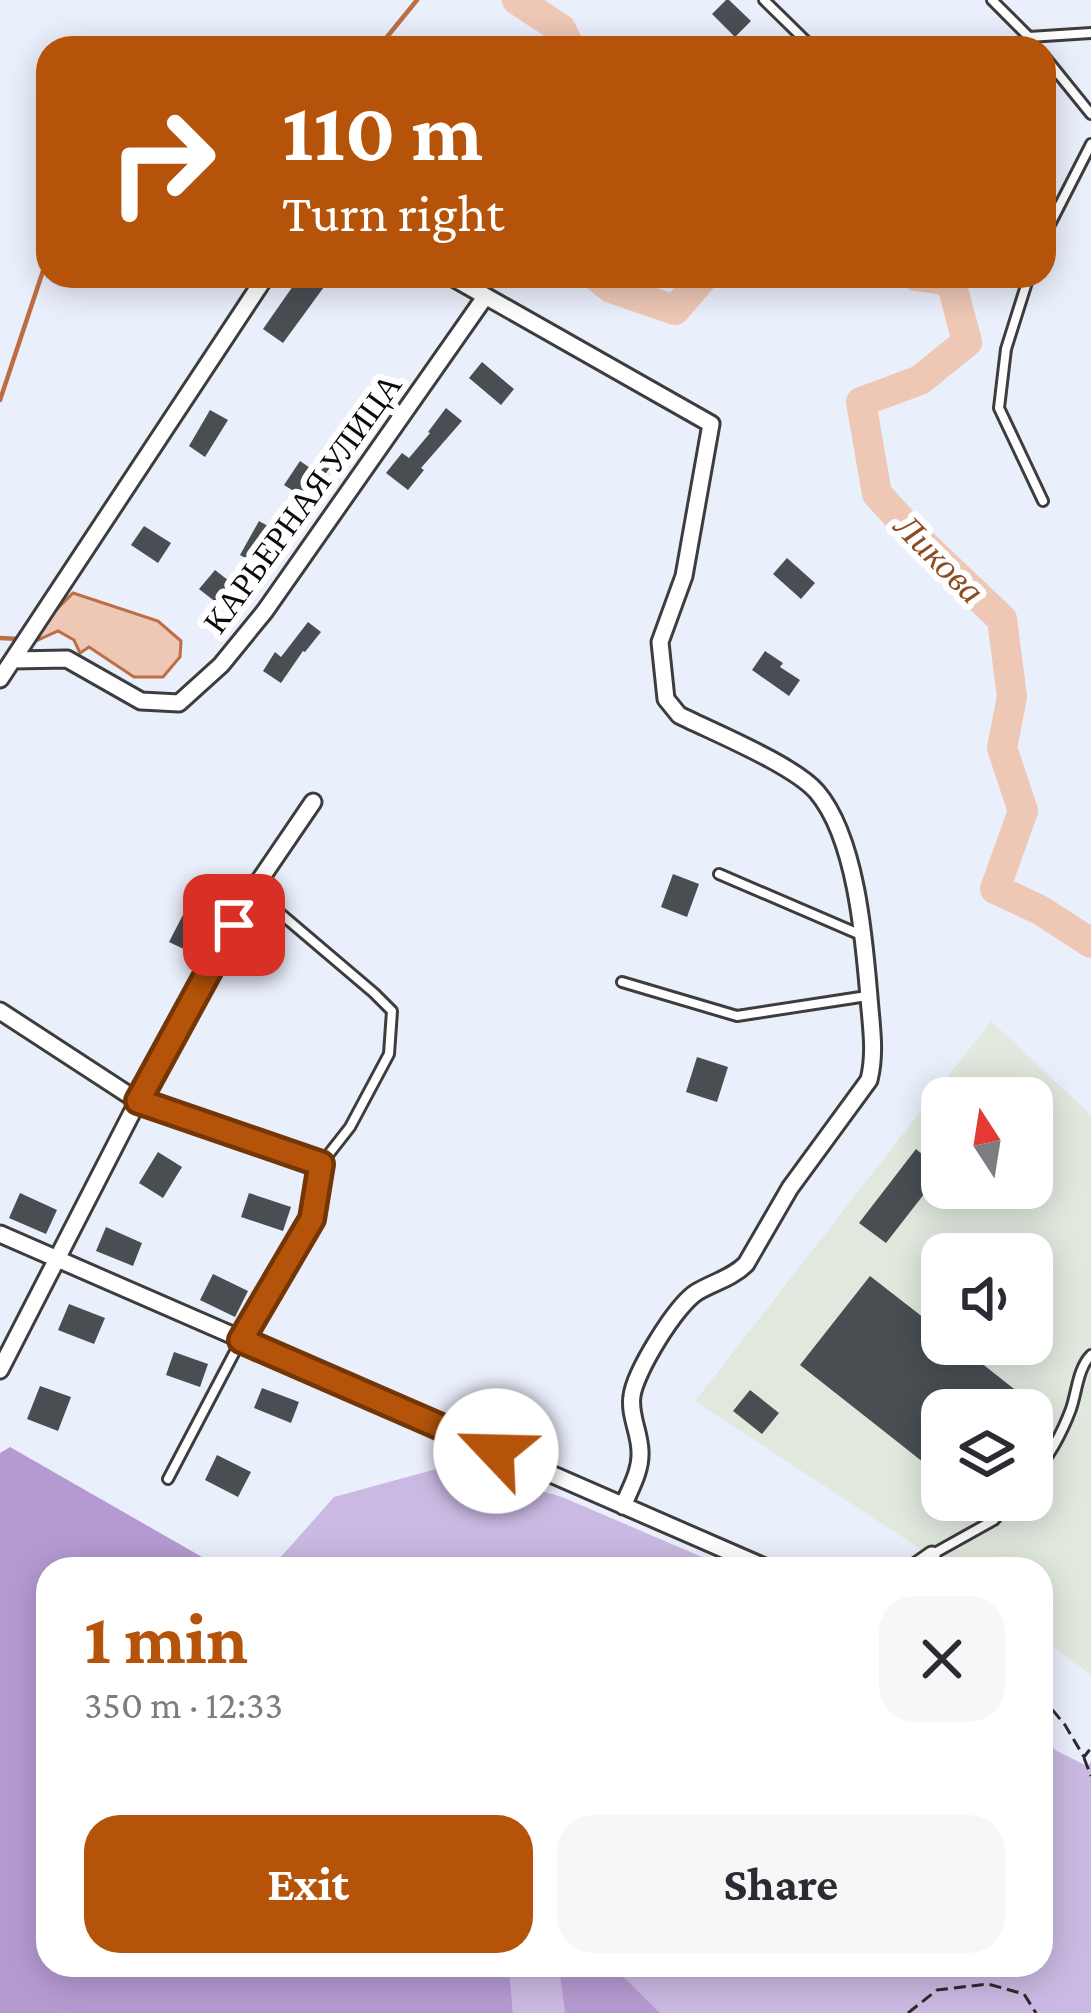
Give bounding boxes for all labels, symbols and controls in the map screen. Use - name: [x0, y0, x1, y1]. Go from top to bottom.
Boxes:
- icon: right: [84, 84, 240, 240]
- text: 110 m: [282, 85, 483, 178]
- text: Turn right: [282, 183, 504, 243]
- street label: КАРЬЕРНАЯ УЛИЦА: [196, 366, 409, 640]
- water label: Ликова: [886, 505, 992, 611]
- pin: [183, 874, 285, 976]
- icon: arrive: [201, 892, 267, 958]
- north arrow: [921, 1077, 1053, 1209]
- map controls: [921, 1077, 1053, 1521]
- button: sound: [921, 1233, 1053, 1365]
- position arrow: [433, 1388, 559, 1514]
- button: layers: [921, 1389, 1053, 1521]
- button: close: [879, 1596, 1005, 1722]
- text: 1 min: [84, 1598, 248, 1678]
- text: 350 m · 12:33: [84, 1683, 283, 1726]
- button: Exit: [84, 1815, 533, 1953]
- button: Share: [557, 1815, 1005, 1953]

